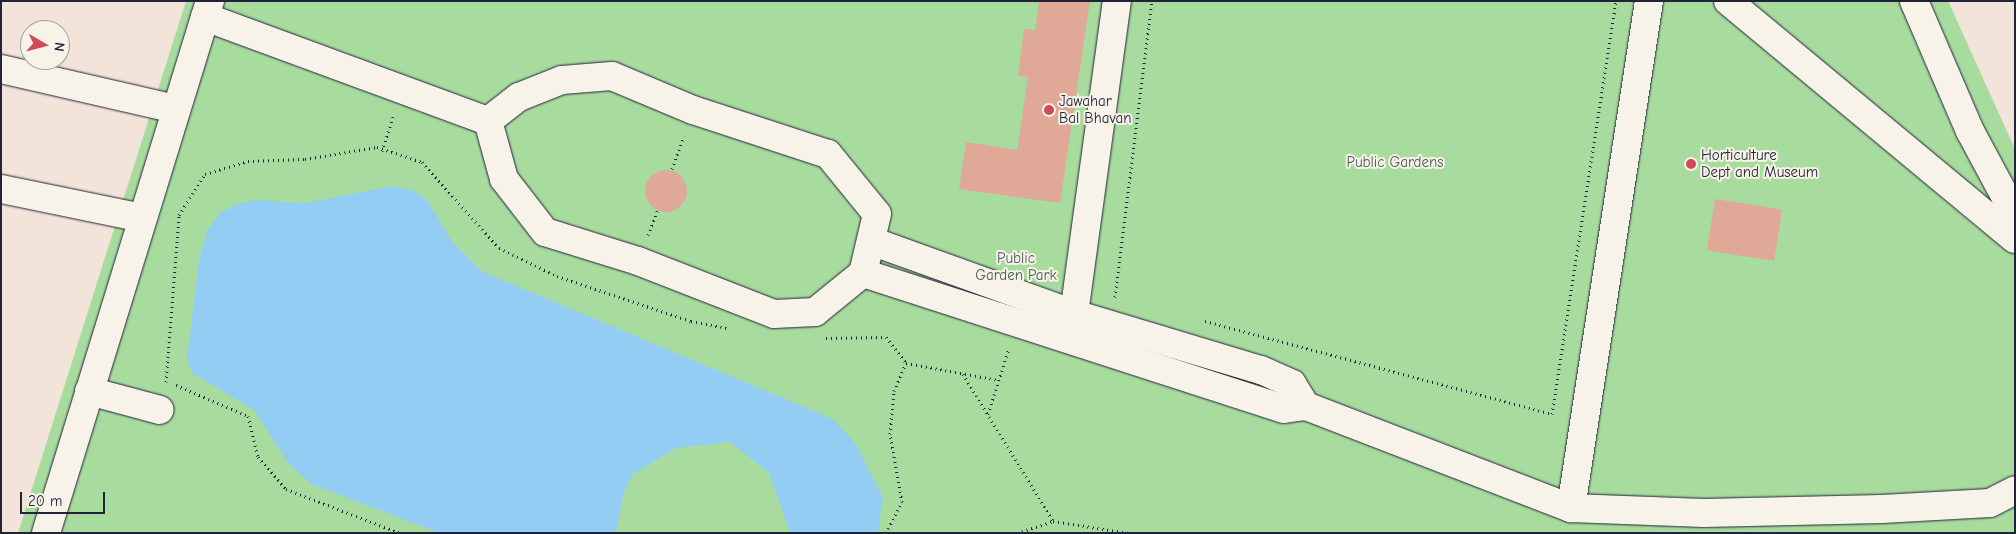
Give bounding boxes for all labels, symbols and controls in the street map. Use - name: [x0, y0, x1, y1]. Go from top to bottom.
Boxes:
- north arrow: [20, 20, 70, 70]
- text: N: [50, 41, 68, 53]
- place label: Jawahar Bal Bhavan: [1059, 92, 1131, 127]
- marker: Jawahar Bal Bhavan: [1043, 104, 1055, 116]
- place label: Horticulture Dept and Museum: [1701, 146, 1818, 181]
- park label: Public Gardens: [1346, 154, 1444, 172]
- marker: Horticulture Dept and Museum: [1685, 158, 1697, 170]
- park label: Public Garden Park: [975, 249, 1057, 284]
- scale bar: [22, 482, 108, 514]
- text: 20 m: [28, 492, 62, 510]

